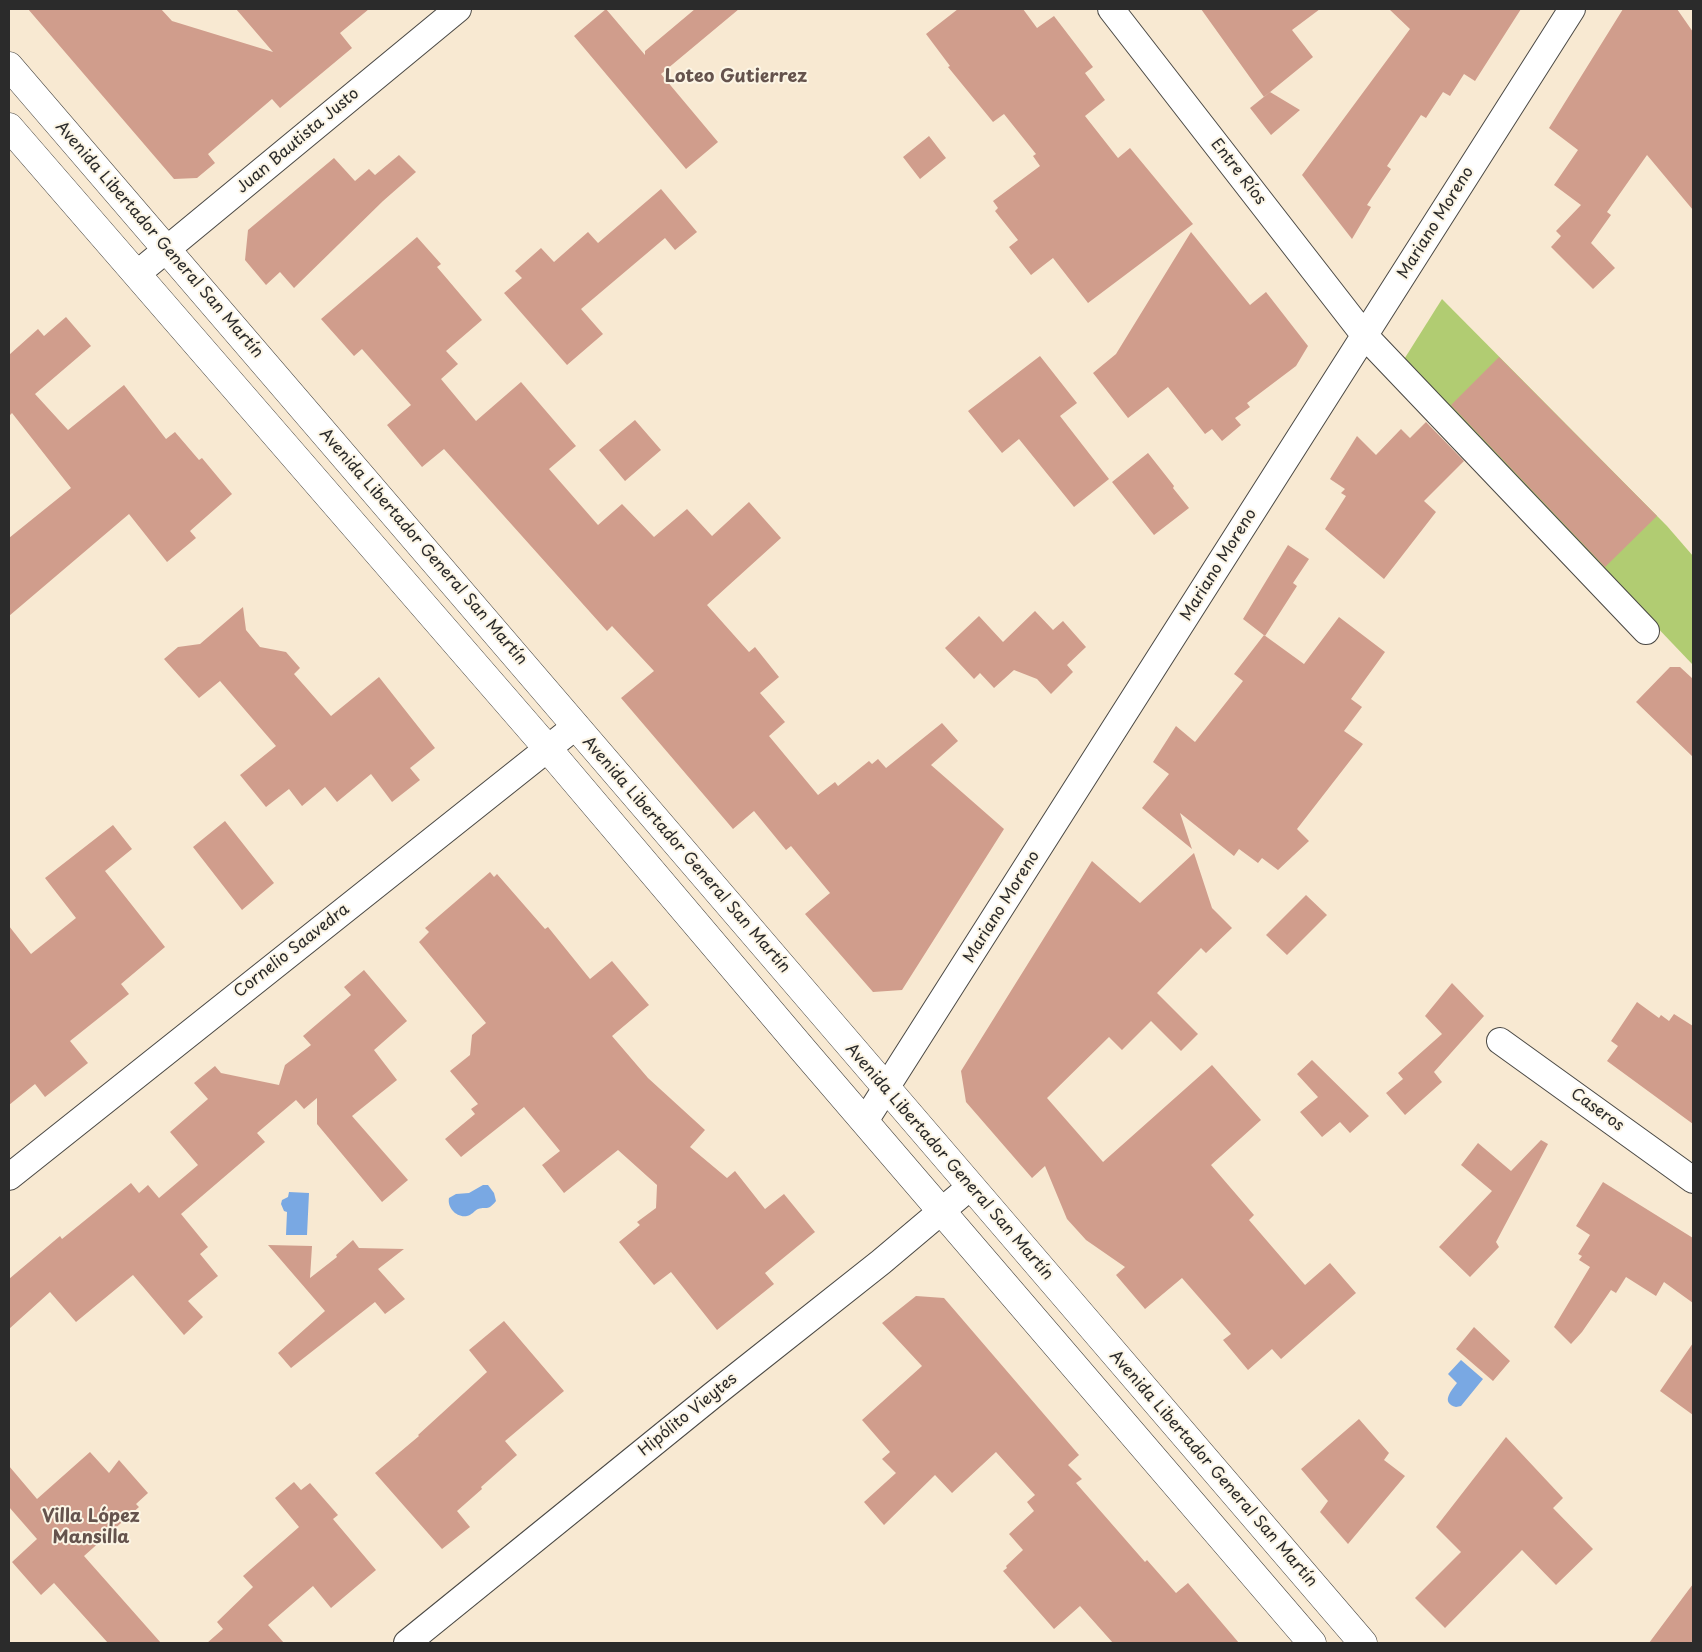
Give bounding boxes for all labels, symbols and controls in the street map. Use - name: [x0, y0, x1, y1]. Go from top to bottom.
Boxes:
- district label: Loteo Gutierrez: [665, 66, 807, 88]
- street label: Juan Bautista Justo: [233, 84, 363, 198]
- street label: Avenida Libertador General San Martín: [51, 118, 267, 362]
- street label: Entre Ríos: [1206, 135, 1270, 209]
- street label: Mariano Moreno: [1394, 164, 1478, 282]
- street label: Avenida Libertador General San Martín: [315, 425, 531, 669]
- street label: Mariano Moreno: [1177, 506, 1261, 624]
- street label: Avenida Libertador General San Martín: [578, 733, 794, 977]
- street label: Mariano Moreno: [960, 848, 1044, 966]
- street label: Cornelio Saavedra: [231, 900, 353, 1002]
- street label: Avenida Libertador General San Martín: [841, 1040, 1057, 1284]
- street label: Caseros: [1567, 1084, 1627, 1136]
- street label: Avenida Libertador General San Martín: [1105, 1347, 1321, 1591]
- street label: Hipólito Vieytes: [635, 1369, 741, 1461]
- district label: Villa López Mansilla: [42, 1506, 140, 1548]

